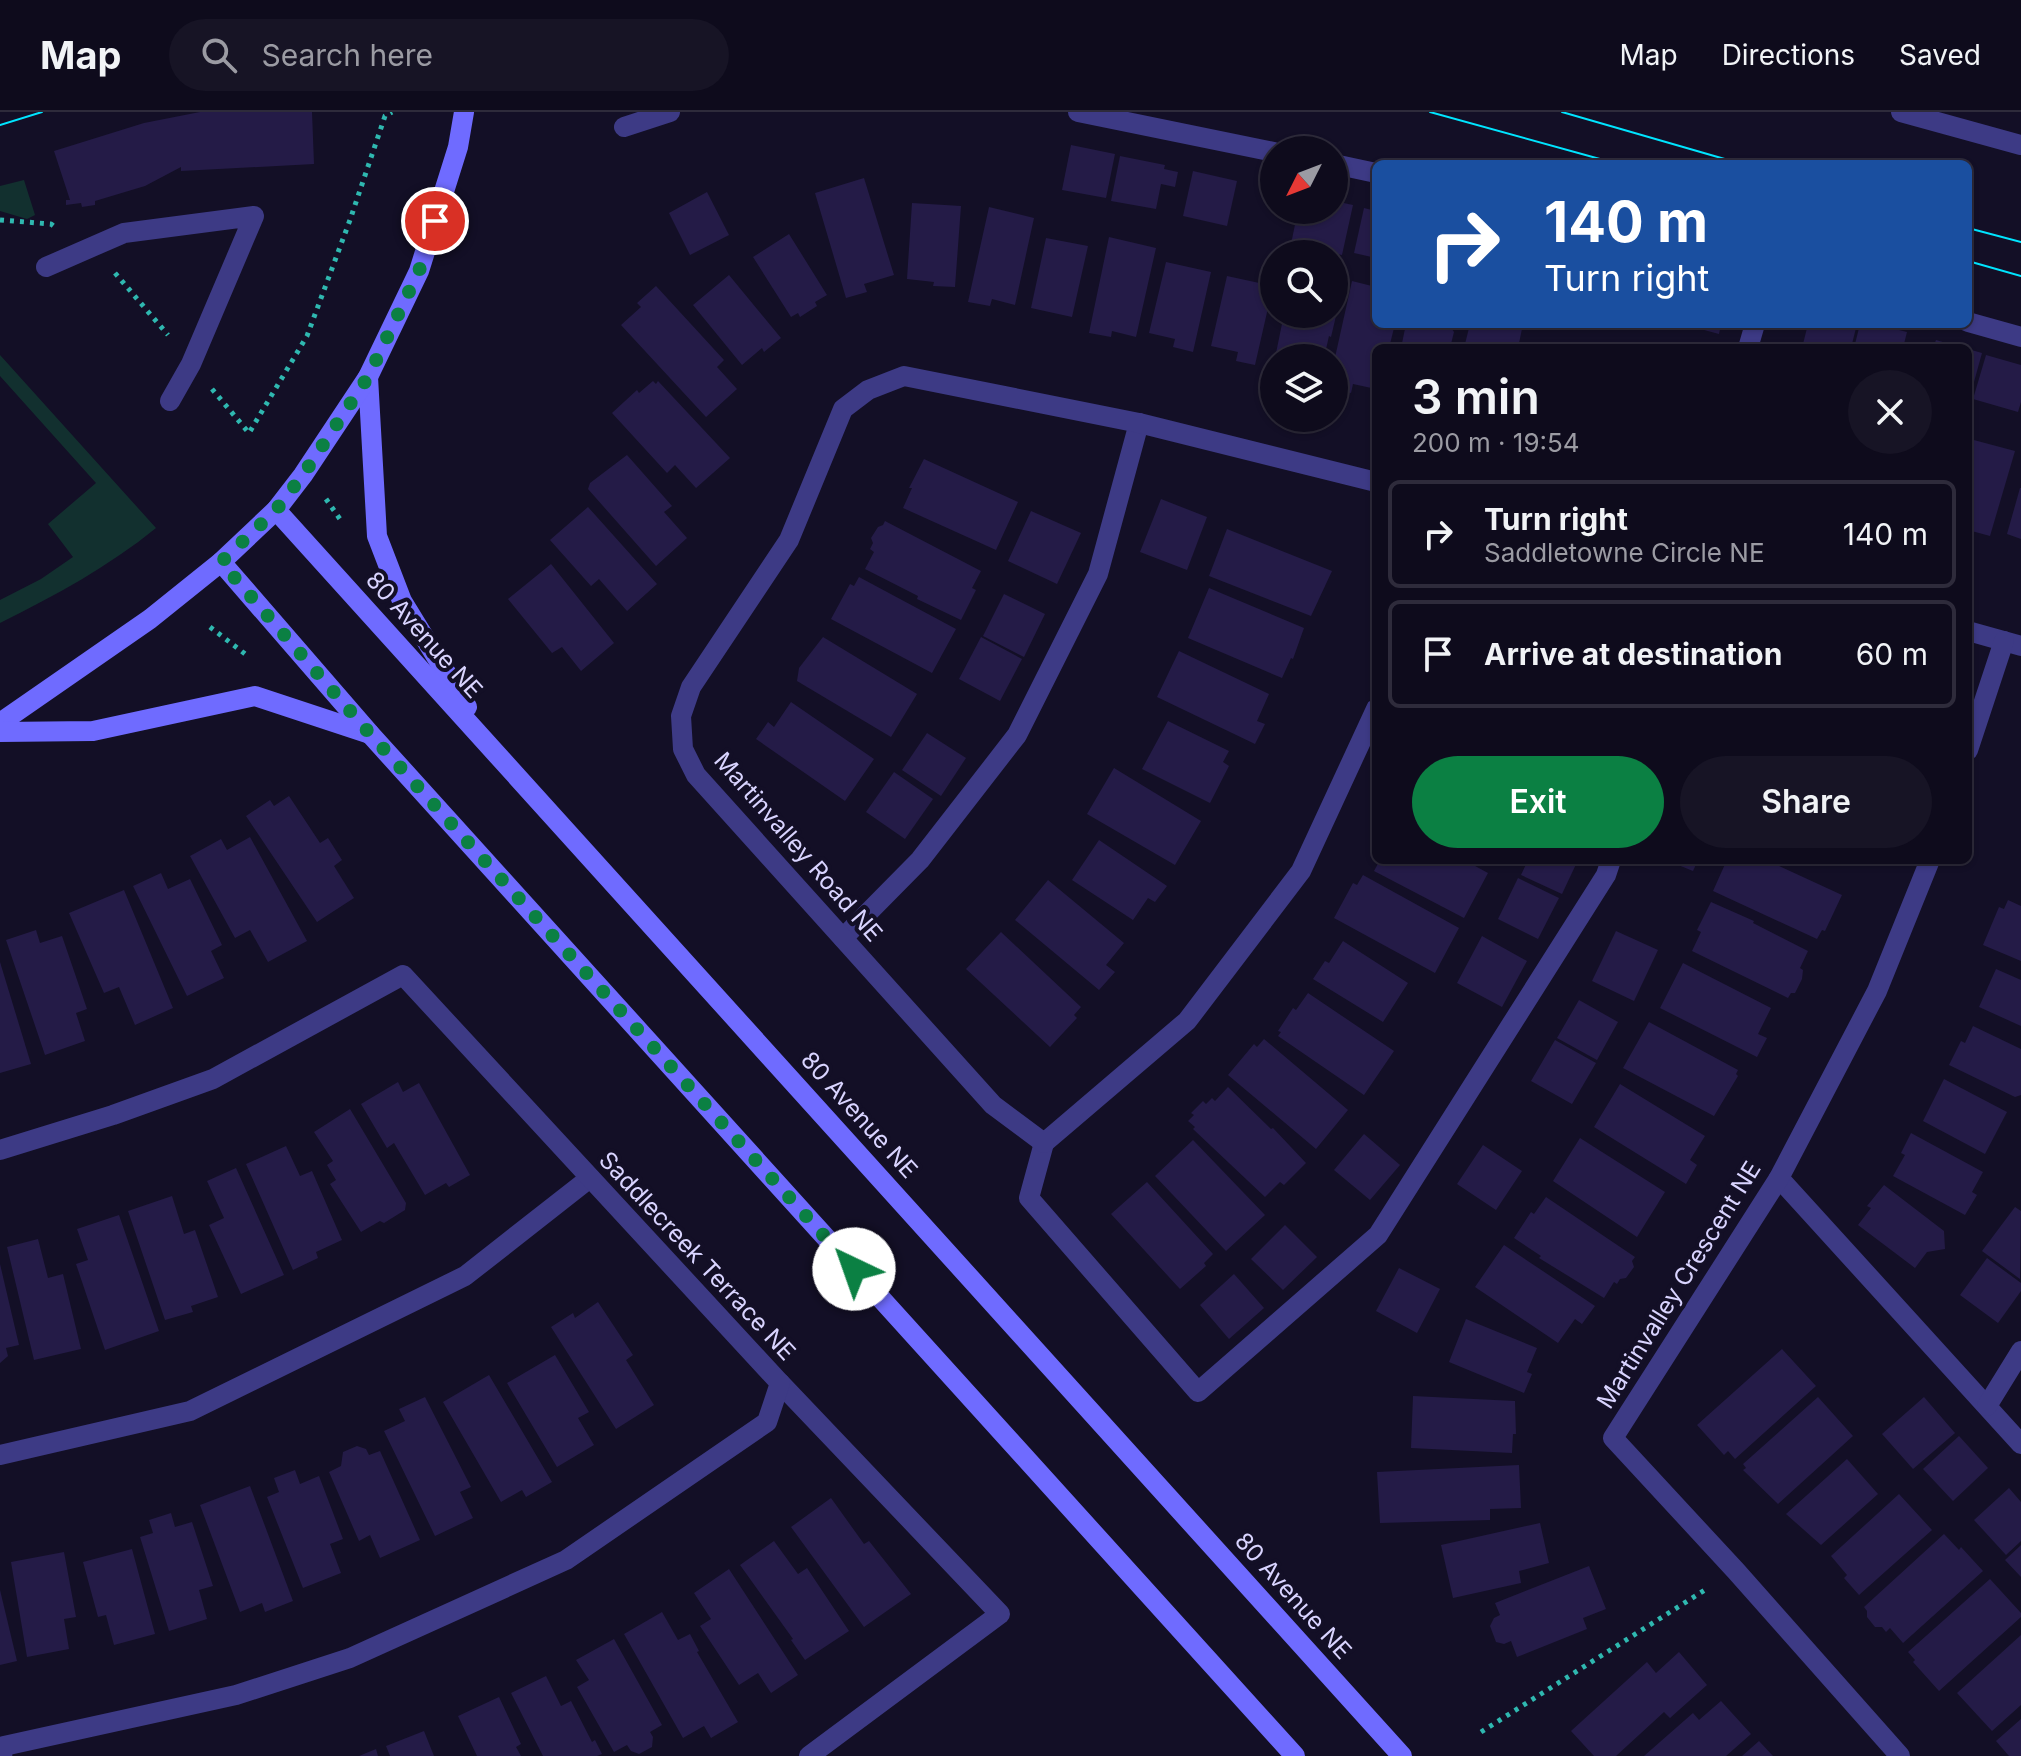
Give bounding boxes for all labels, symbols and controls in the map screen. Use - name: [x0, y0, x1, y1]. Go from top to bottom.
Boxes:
- search box: [169, 19, 729, 91]
- text: Map: [40, 32, 121, 78]
- icon: search: [197, 33, 241, 77]
- text: Search here: [261, 37, 433, 73]
- text: Map: [1619, 38, 1678, 72]
- text: Directions: [1722, 38, 1855, 72]
- text: Saved: [1899, 38, 1981, 72]
- north arrow: [1260, 136, 1348, 224]
- map controls: [1260, 136, 1348, 432]
- pin: [401, 187, 469, 255]
- text: 140 m: [1544, 188, 1708, 256]
- icon: right: [1412, 192, 1516, 296]
- icon: arrive: [413, 199, 457, 243]
- button: search: [1260, 240, 1348, 328]
- text: Turn right: [1544, 256, 1709, 300]
- button: layers: [1260, 344, 1348, 432]
- text: 3 min: [1412, 367, 1540, 426]
- button: close: [1848, 370, 1932, 454]
- text: 200 m · 19:54: [1412, 427, 1580, 458]
- text: Turn right: [1484, 501, 1628, 537]
- icon: right: [1416, 512, 1460, 556]
- text: 140 m: [1843, 516, 1928, 552]
- text: Saddletowne Circle NE: [1484, 537, 1765, 568]
- street label: 80 Avenue NE: [360, 565, 489, 704]
- icon: arrive: [1416, 632, 1460, 676]
- text: Arrive at destination: [1484, 636, 1782, 672]
- text: 60 m: [1856, 636, 1928, 672]
- street label: Martinvalley Road NE: [708, 746, 889, 947]
- button: Exit: [1412, 756, 1664, 848]
- button: Share: [1680, 756, 1932, 848]
- street label: 80 Avenue NE: [795, 1045, 924, 1184]
- street label: Saddlecreek Terrace NE: [593, 1145, 802, 1366]
- street label: Martinvalley Crescent NE: [1590, 1156, 1767, 1414]
- position arrow: [812, 1227, 896, 1311]
- street label: 80 Avenue NE: [1229, 1526, 1358, 1665]

